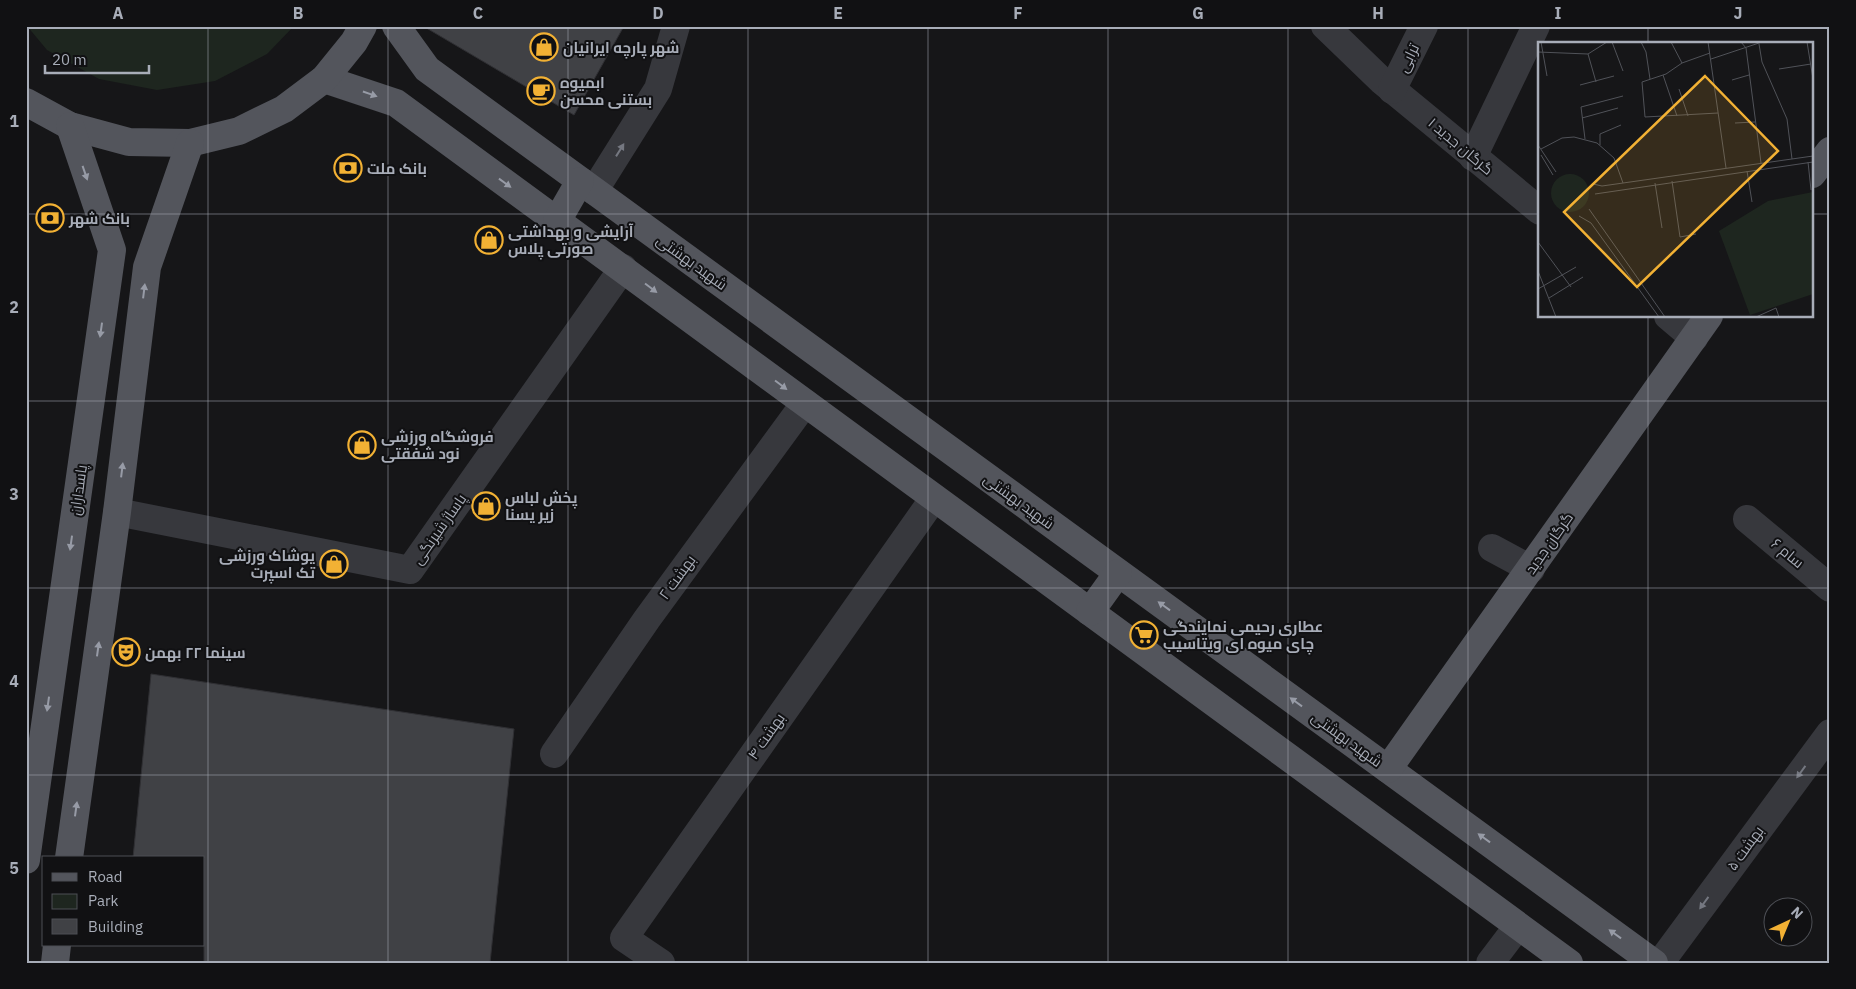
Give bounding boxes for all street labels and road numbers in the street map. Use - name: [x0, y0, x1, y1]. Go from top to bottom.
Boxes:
- street label: ترابی: [1393, 40, 1424, 76]
- street label: گرگان جدید ۱: [1424, 113, 1497, 180]
- street label: شهید بهشتی: [652, 230, 731, 295]
- street label: پاسداران: [65, 463, 92, 517]
- street label: شهید بهشتی: [979, 469, 1058, 534]
- street label: پاساژ شیرنگی: [408, 490, 471, 569]
- street label: گرگان جدید: [1521, 508, 1578, 578]
- street label: ۶ سام: [1767, 534, 1808, 573]
- street label: بهشت ۲: [654, 551, 700, 604]
- street label: شهید بهشتی: [1307, 707, 1386, 772]
- street label: ۴ بهشت: [743, 709, 790, 764]
- street label: بهشت ۵: [1722, 822, 1768, 875]

